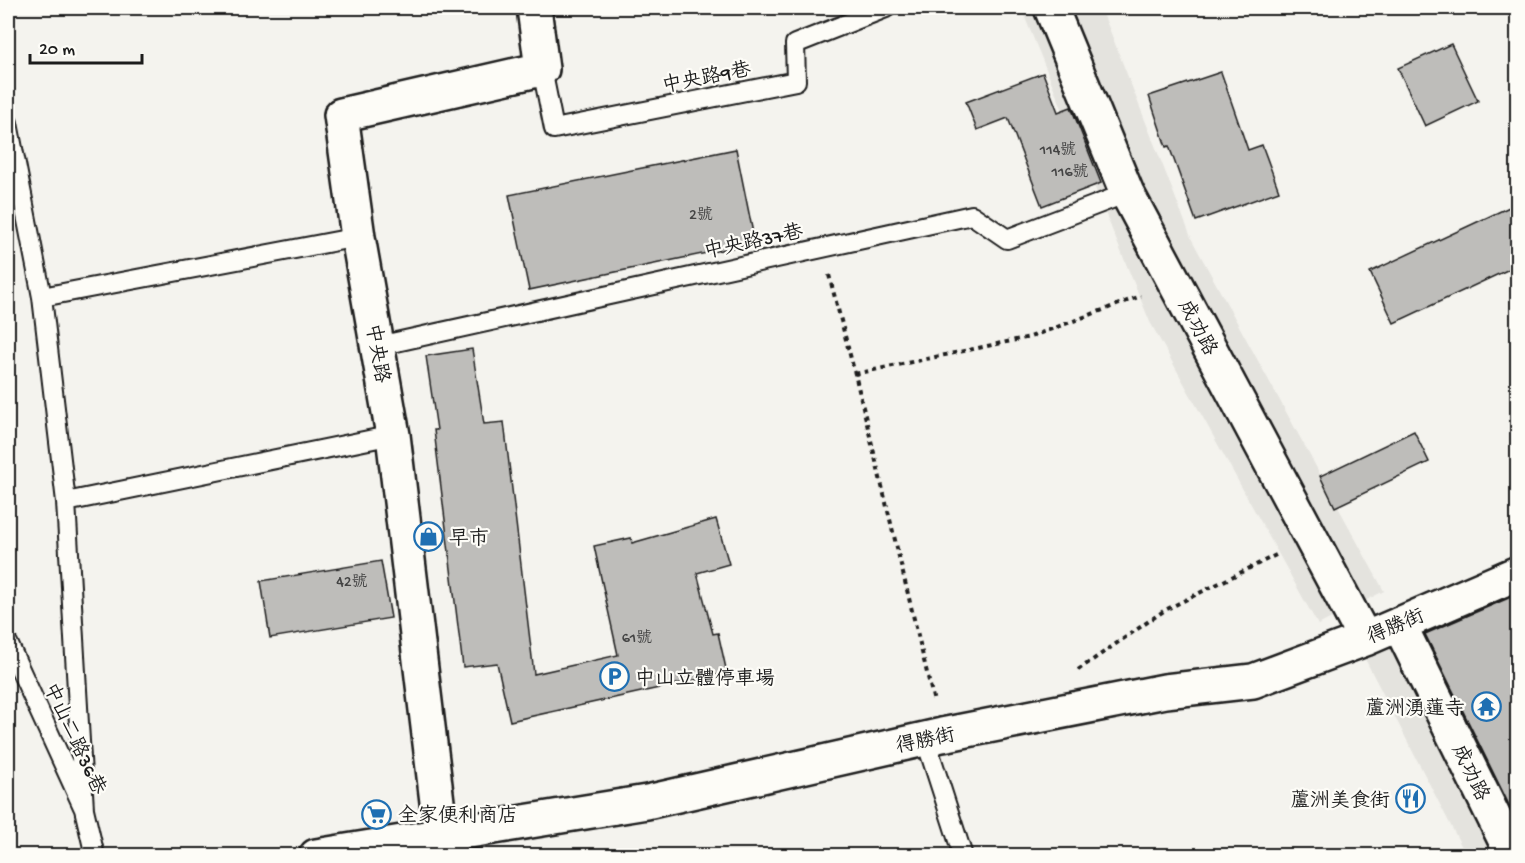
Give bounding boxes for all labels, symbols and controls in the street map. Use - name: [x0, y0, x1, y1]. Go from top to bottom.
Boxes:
- scale bar: [30, 27, 142, 65]
- text: 20 m: [39, 40, 75, 61]
- street label: 中央路9巷: [660, 57, 754, 99]
- house number: 114號: [1039, 141, 1076, 161]
- house number: 116號: [1050, 163, 1089, 183]
- house number: 2號: [689, 206, 713, 226]
- street label: 中央路37巷: [702, 220, 806, 265]
- street label: 成功路: [1172, 296, 1222, 361]
- street label: 中央路: [359, 322, 394, 386]
- shop icon: 早市: [412, 521, 444, 553]
- place label: 早市: [449, 527, 489, 552]
- house number: 42號: [336, 573, 368, 593]
- street label: 得勝街: [1363, 604, 1428, 651]
- house number: 61號: [622, 629, 652, 649]
- parking icon: 中山立體停車場: [598, 661, 630, 693]
- place label: 中山立體停車場: [635, 667, 775, 692]
- street label: 中山二路36巷: [37, 679, 111, 800]
- temple icon: 蘆洲湧蓮寺: [1470, 691, 1502, 723]
- place label: 蘆洲湧蓮寺: [1365, 697, 1465, 722]
- street label: 得勝街: [894, 723, 957, 760]
- street label: 成功路: [1445, 741, 1495, 806]
- restaurant icon: 蘆洲美食街: [1395, 783, 1427, 815]
- place label: 蘆洲美食街: [1290, 789, 1390, 814]
- supermarket icon: 全家便利商店: [361, 798, 393, 830]
- place label: 全家便利商店: [398, 804, 518, 829]

